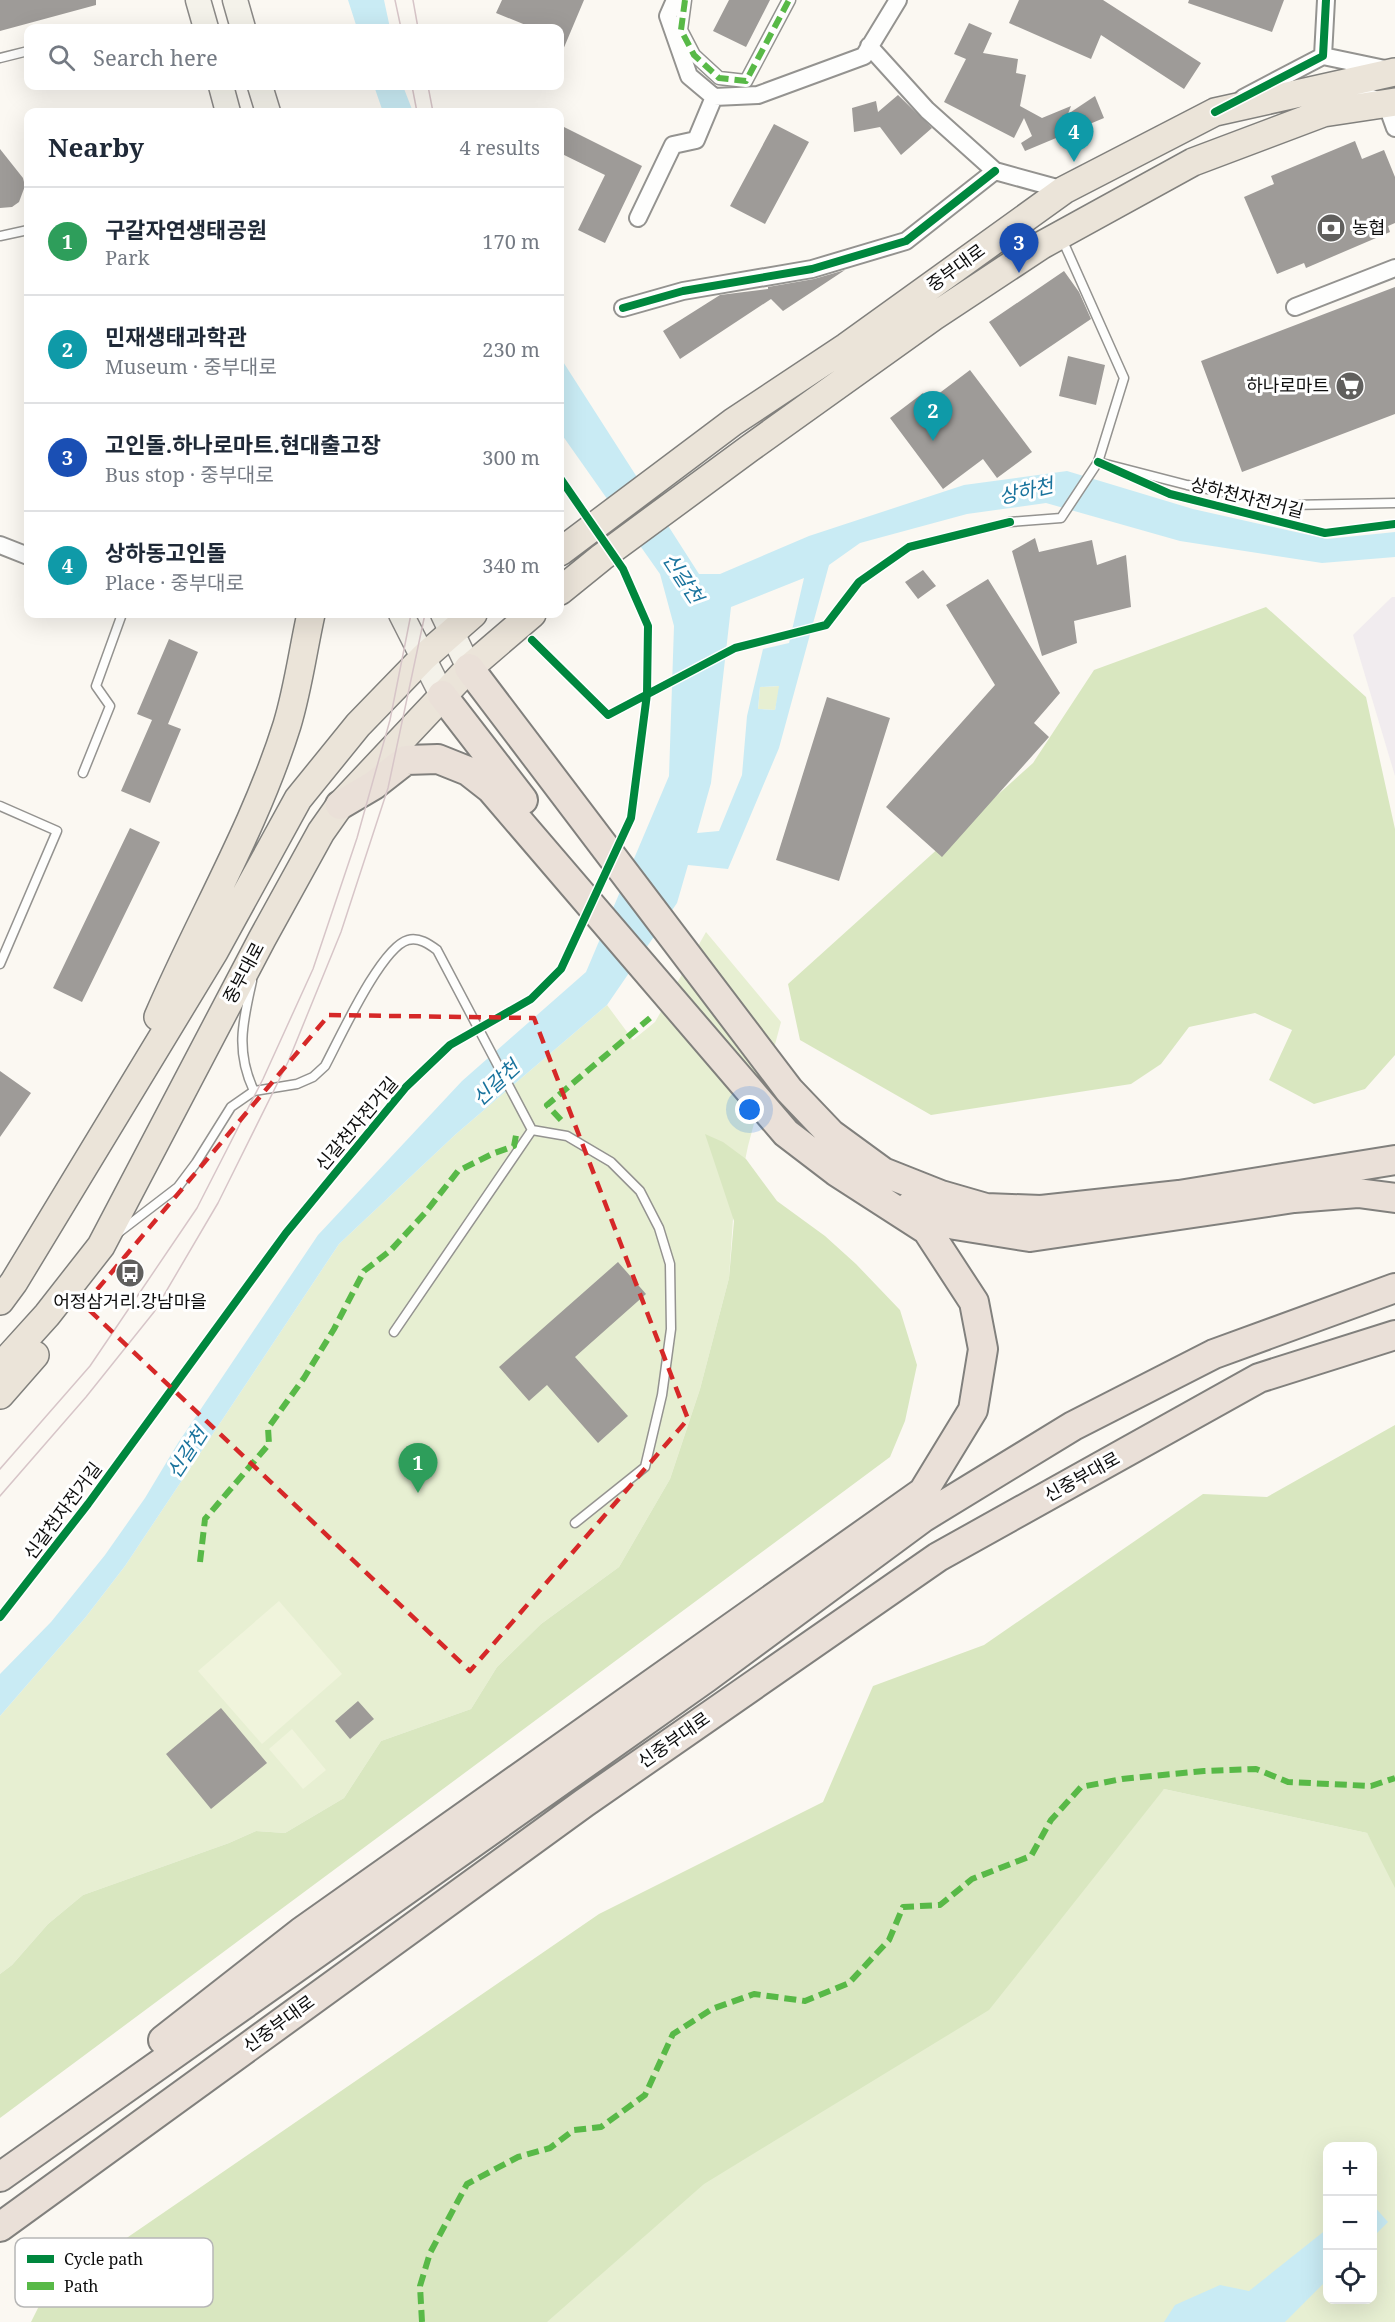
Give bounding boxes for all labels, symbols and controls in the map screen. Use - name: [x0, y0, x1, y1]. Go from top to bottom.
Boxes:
- search box: [24, 24, 564, 90]
- icon: search: [45, 41, 78, 74]
- text: Search here: [93, 42, 218, 72]
- pin: 4: [1054, 112, 1094, 162]
- text: Nearby: [48, 129, 144, 165]
- text: 4 results: [460, 134, 540, 161]
- bank icon: 농협: [1315, 212, 1347, 244]
- text: 구갈자연생태공원: [105, 214, 267, 244]
- place label: 농협: [1352, 215, 1385, 239]
- pin: 3: [1000, 224, 1038, 273]
- text: 1: [62, 228, 73, 255]
- text: 170 m: [482, 228, 540, 255]
- street label: 중부대로: [922, 238, 989, 296]
- text: Park: [105, 244, 149, 271]
- text: 민재생태과학관: [105, 321, 247, 351]
- text: 2: [62, 336, 73, 363]
- text: 230 m: [482, 336, 540, 363]
- text: Museum · 중부대로: [105, 353, 277, 380]
- supermarket icon: 하나로마트: [1334, 370, 1366, 402]
- place label: 하나로마트: [1246, 373, 1329, 397]
- pin: 2: [914, 392, 952, 441]
- text: 고인돌.하나로마트.현대출고장: [105, 429, 381, 459]
- text: 3: [62, 444, 73, 471]
- text: 300 m: [482, 444, 540, 471]
- text: Bus stop · 중부대로: [105, 461, 274, 488]
- water label: 상하천: [996, 471, 1058, 510]
- street label: 상하천자전거길: [1188, 471, 1306, 523]
- text: 상하동고인돌: [105, 537, 226, 567]
- water label: 신갈천: [657, 547, 711, 610]
- text: 4: [62, 552, 73, 579]
- text: 340 m: [482, 552, 540, 579]
- text: Place · 중부대로: [105, 569, 244, 596]
- street label: 중부대로: [217, 938, 269, 1007]
- water label: 신갈천: [466, 1052, 527, 1111]
- street label: 신갈천자전거길: [310, 1071, 403, 1175]
- your location: [735, 1095, 764, 1124]
- bus stop icon: 어정삼거리.강남마을: [114, 1257, 146, 1289]
- place label: 어정삼거리.강남마을: [53, 1289, 207, 1313]
- water label: 신갈천: [160, 1420, 214, 1483]
- pin: 1: [398, 1444, 438, 1493]
- street label: 신중부대로: [1039, 1446, 1124, 1507]
- street label: 신갈천자전거길: [18, 1457, 107, 1564]
- street label: 신중부대로: [633, 1706, 714, 1773]
- street label: 신중부대로: [238, 1989, 319, 2057]
- map controls: [1323, 2142, 1377, 2304]
- button: +: [1323, 2142, 1377, 2196]
- button: −: [1323, 2196, 1377, 2250]
- legend: [15, 2238, 213, 2307]
- text: Cycle path: [64, 2248, 143, 2270]
- button: locate: [1323, 2250, 1377, 2304]
- text: Path: [64, 2275, 98, 2297]

